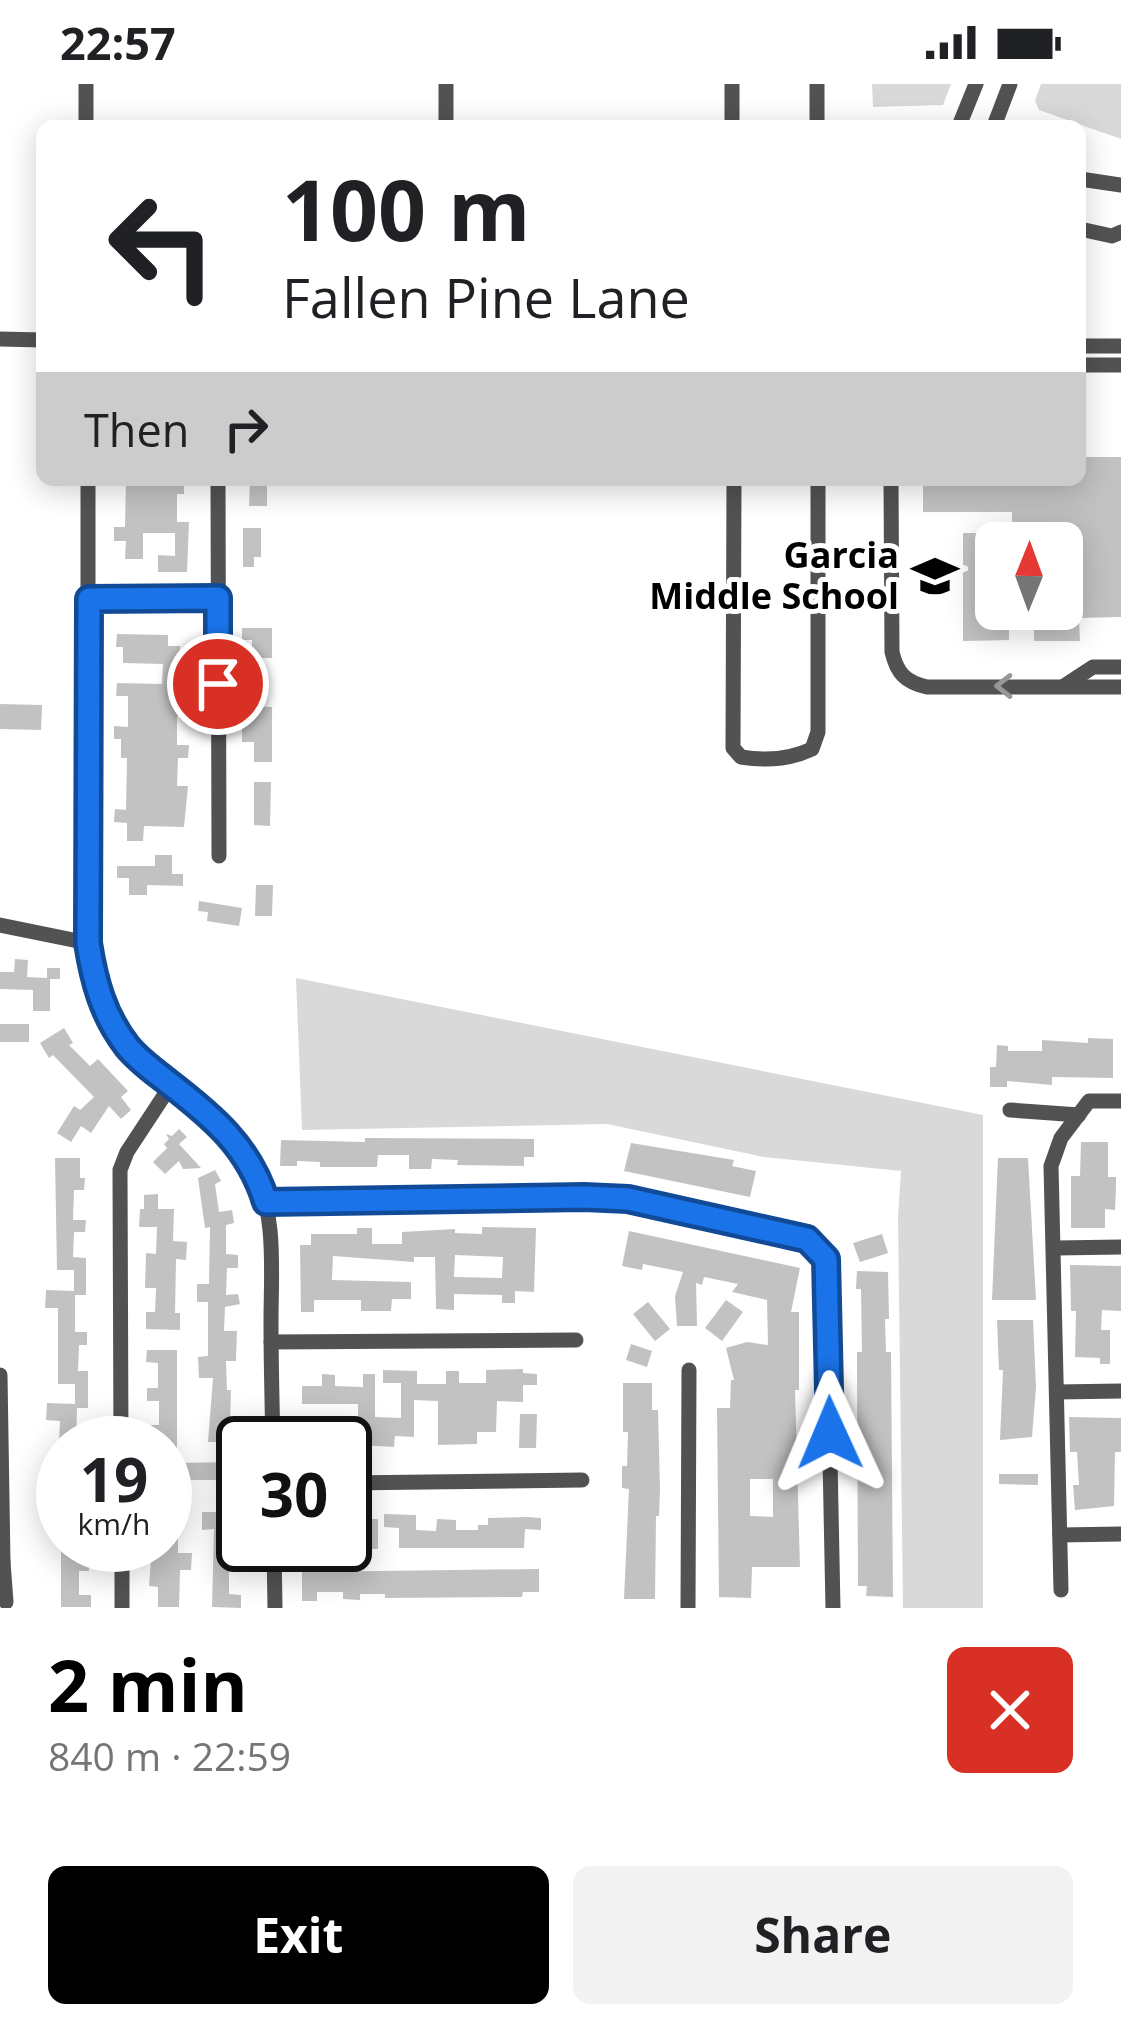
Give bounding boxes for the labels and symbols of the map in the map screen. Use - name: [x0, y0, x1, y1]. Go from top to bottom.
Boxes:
- north arrow: [975, 522, 1083, 630]
- place label: Garcia Middle School: [649, 530, 899, 620]
- school or university icon: Garcia Middle School: [910, 551, 960, 601]
- pin: [167, 633, 269, 735]
- one-way arrow: [994, 673, 1012, 699]
- position arrow: [767, 1370, 893, 1496]
- speed limit sign: 30: [216, 1416, 372, 1572]

